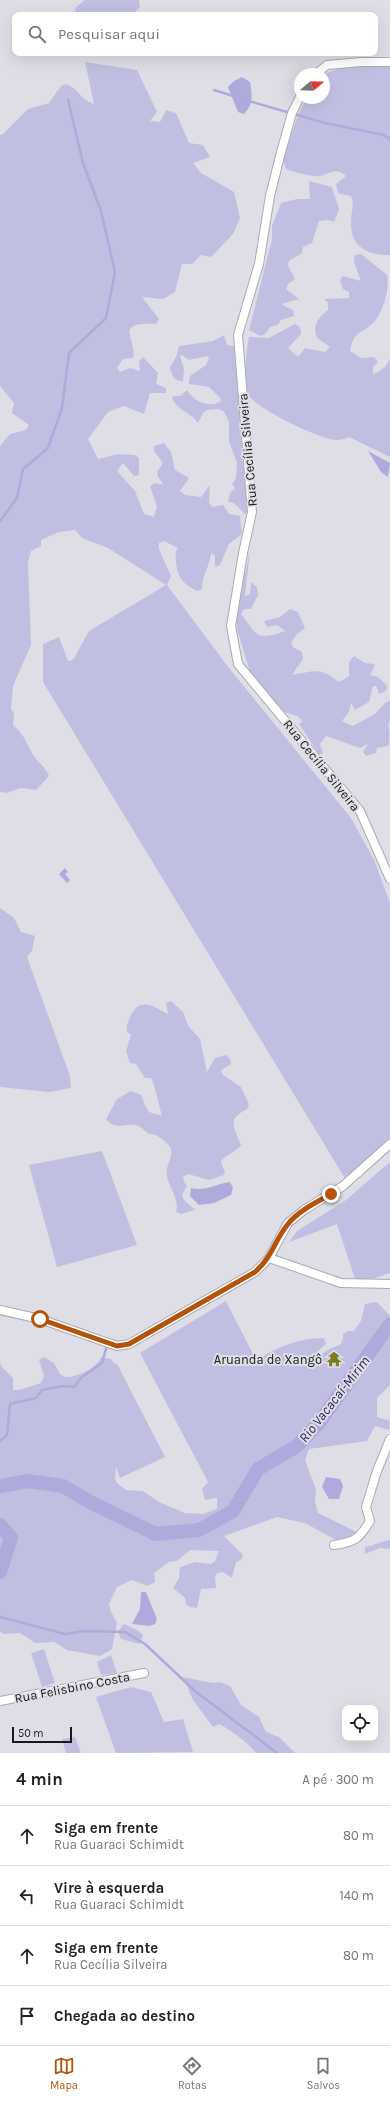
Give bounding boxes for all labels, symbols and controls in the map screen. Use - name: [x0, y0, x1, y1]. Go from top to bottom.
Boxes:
- search box: [12, 12, 378, 56]
- icon: search: [26, 23, 48, 45]
- text: Pesquisar aqui: [58, 25, 160, 43]
- north arrow: [294, 68, 330, 104]
- street label: Rua Cecília Silveira: [235, 393, 260, 507]
- street label: Rua Cecília Silveira: [280, 717, 363, 814]
- route end: [322, 1185, 340, 1203]
- route start: [31, 1310, 49, 1328]
- temple icon: Aruanda de Xangô: [325, 1350, 343, 1368]
- place label: Aruanda de Xangô: [214, 1352, 322, 1367]
- water label: Rio Vacacaí-Mirim: [295, 1352, 374, 1446]
- street label: Rua Felisbino Costa: [13, 1669, 131, 1706]
- map controls: [342, 1705, 378, 1741]
- button: locate: [342, 1705, 378, 1741]
- scale bar: [12, 1725, 72, 1744]
- text: 50 m: [18, 1727, 44, 1740]
- text: 4 min: [16, 1769, 63, 1789]
- text: A pé · 300 m: [302, 1772, 374, 1787]
- text: Siga em frente: [54, 1819, 158, 1837]
- icon: ahead: [16, 1825, 38, 1847]
- text: 80 m: [343, 1828, 374, 1843]
- text: Rua Guaraci Schimidt: [54, 1837, 184, 1852]
- text: Vire à esquerda: [54, 1879, 164, 1897]
- icon: left: [16, 1885, 38, 1907]
- text: 140 m: [339, 1888, 374, 1903]
- text: Rua Guaraci Schimidt: [54, 1897, 184, 1912]
- text: Siga em frente: [54, 1939, 158, 1957]
- icon: ahead: [16, 1945, 38, 1967]
- text: 80 m: [343, 1948, 374, 1963]
- text: Rua Cecília Silveira: [54, 1957, 167, 1972]
- icon: arrive: [16, 2005, 38, 2027]
- text: Chegada ao destino: [54, 2007, 195, 2025]
- tab: Mapa: [50, 2055, 78, 2092]
- tab: Rotas: [178, 2055, 207, 2092]
- tab: Salvos: [307, 2055, 340, 2092]

